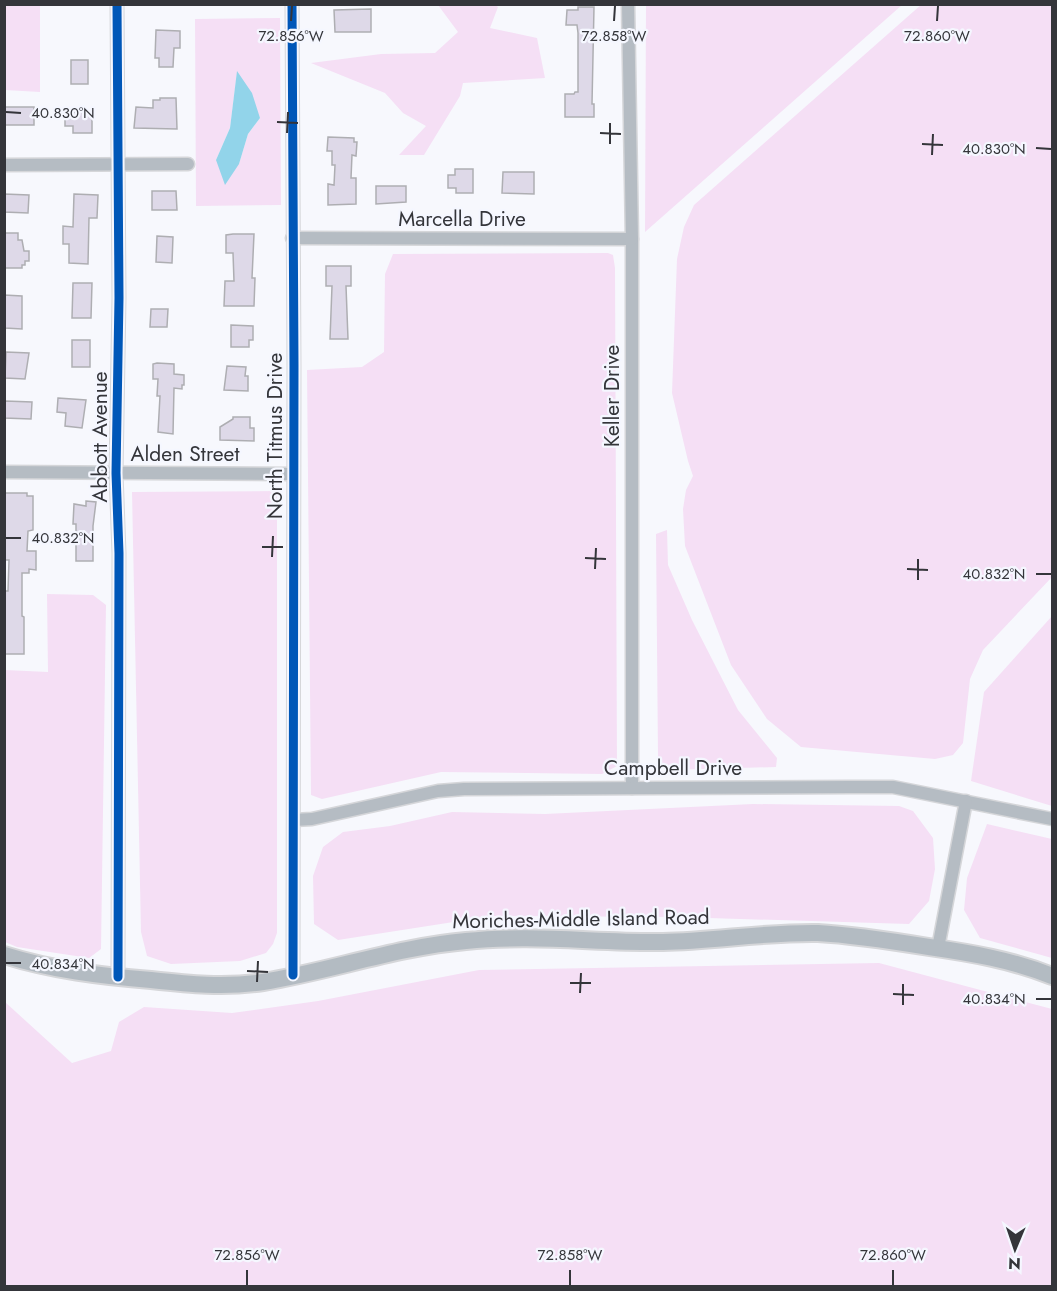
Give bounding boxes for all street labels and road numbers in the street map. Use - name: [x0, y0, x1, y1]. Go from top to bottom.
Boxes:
- street label: Marcella Drive: [398, 204, 526, 234]
- street label: Keller Drive: [597, 344, 627, 447]
- street label: North Titmus Drive: [260, 353, 290, 519]
- street label: Abbott Avenue: [85, 371, 115, 503]
- street label: Alden Street: [131, 439, 239, 469]
- street label: Campbell Drive: [604, 753, 742, 783]
- street label: Moriches-Middle Island Road: [452, 902, 710, 936]

